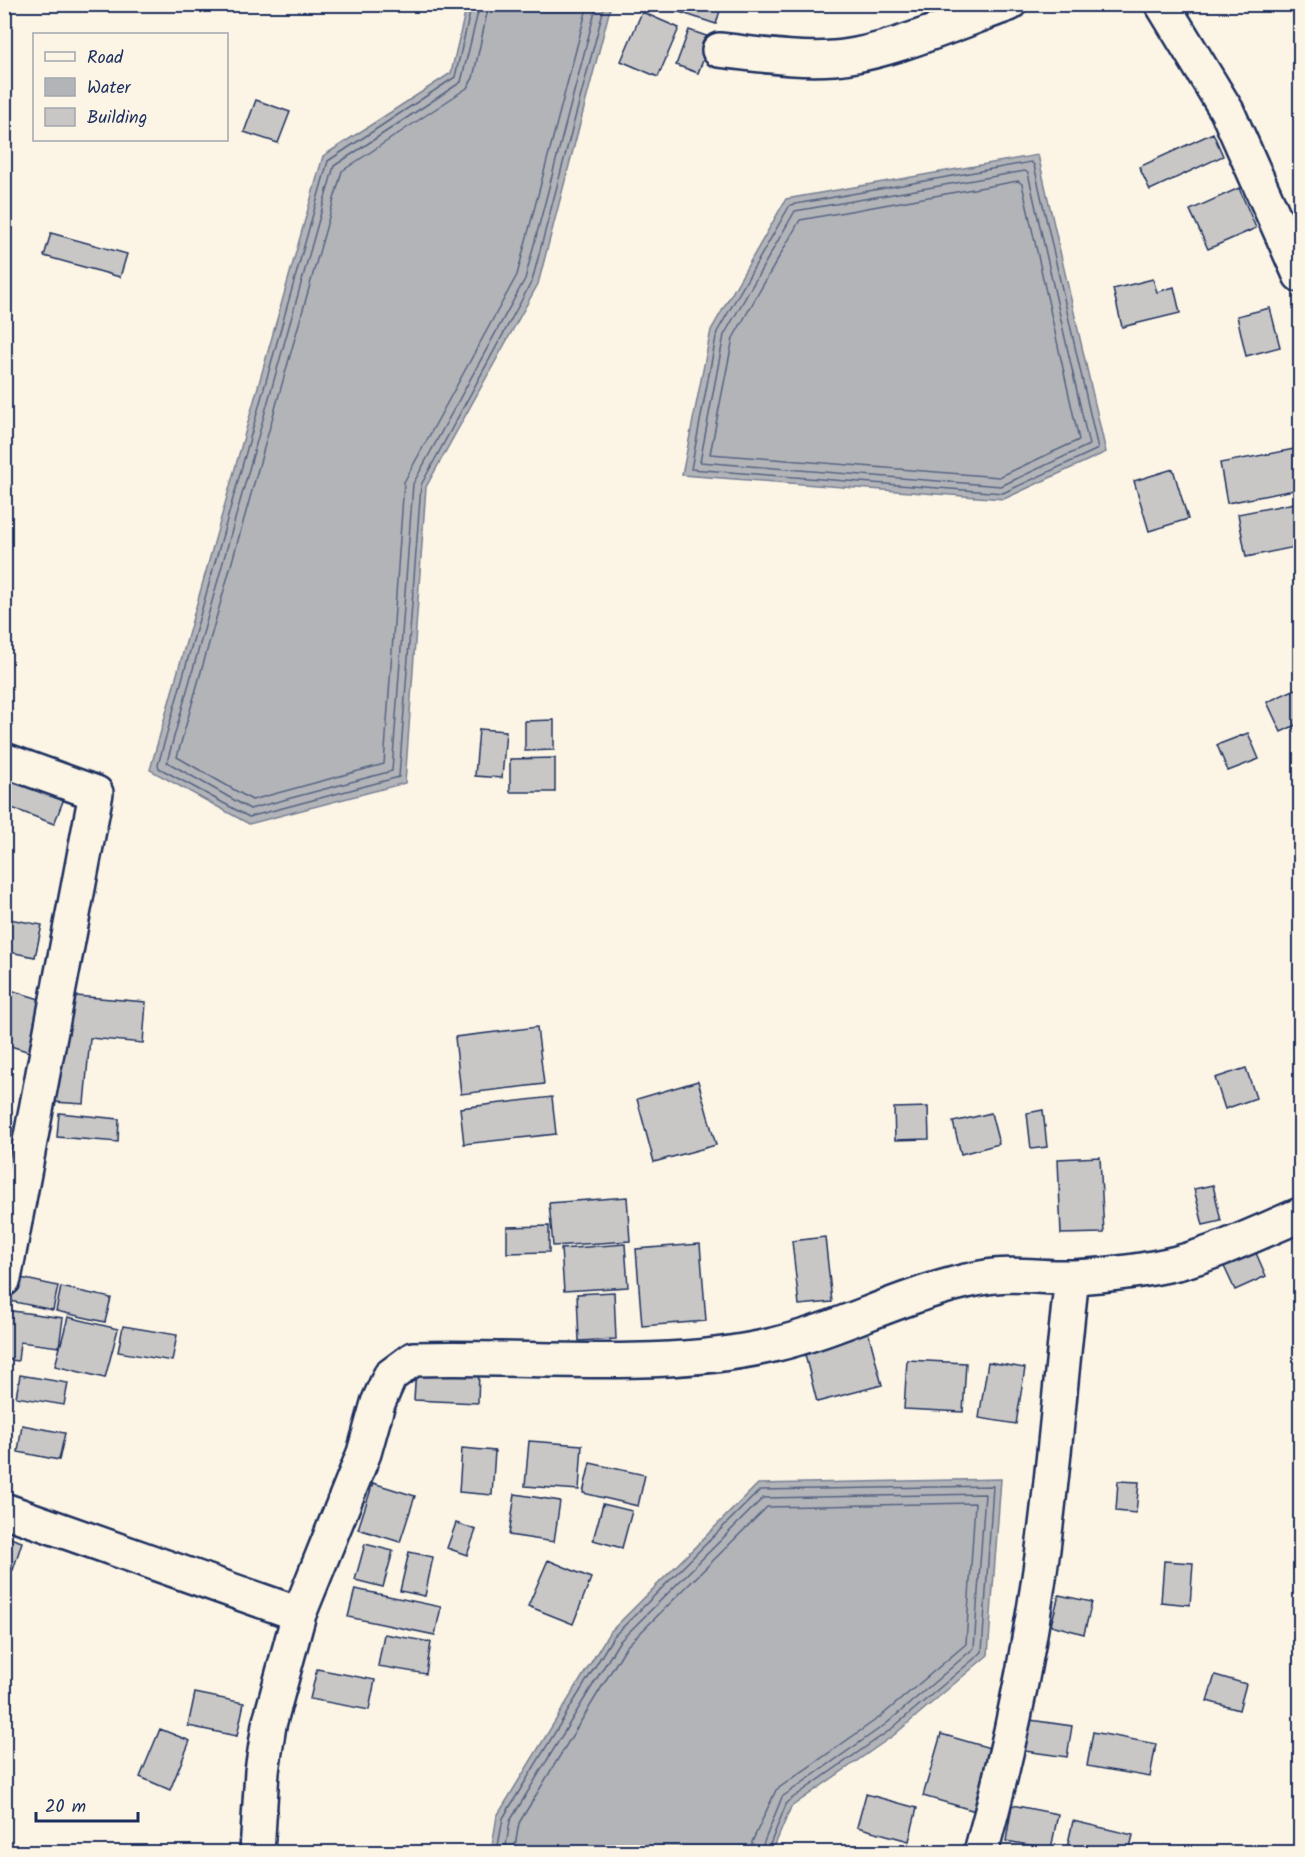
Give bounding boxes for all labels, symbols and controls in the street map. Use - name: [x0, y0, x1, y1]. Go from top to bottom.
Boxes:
- legend: [33, 33, 228, 141]
- text: Road: [87, 44, 124, 73]
- text: Water: [87, 74, 132, 103]
- text: Building: [87, 104, 147, 133]
- scale bar: [36, 1785, 138, 1823]
- text: 20 m: [45, 1793, 86, 1822]

